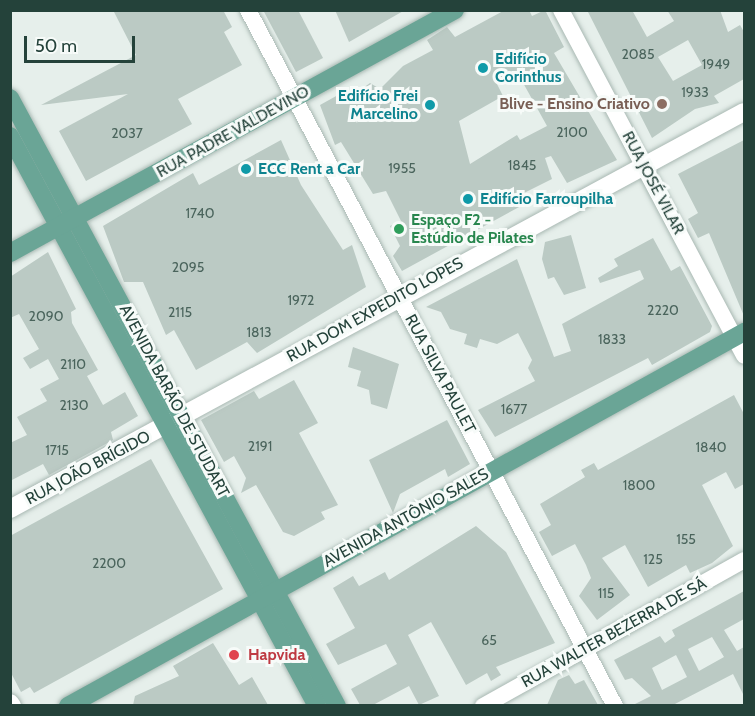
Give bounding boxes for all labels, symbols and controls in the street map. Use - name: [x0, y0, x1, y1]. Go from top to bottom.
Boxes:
- scale bar: [27, 24, 138, 62]
- text: 50 m: [35, 35, 77, 57]
- house number: 2085: [621, 46, 655, 62]
- place label: Edifício Corinthus: [495, 49, 561, 87]
- house number: 1949: [702, 56, 730, 72]
- marker: Edifício Corinthus: [476, 61, 490, 75]
- street label: RUA PADRE VALDEVINO: [153, 82, 313, 182]
- house number: 1933: [681, 84, 709, 100]
- place label: Edifício Frei Marcelino: [338, 86, 418, 124]
- place label: Blive - Ensino Criativo: [499, 94, 650, 114]
- marker: Blive - Ensino Criativo: [655, 97, 669, 111]
- marker: Edifício Frei Marcelino: [423, 98, 437, 112]
- house number: 2100: [556, 124, 588, 140]
- house number: 2037: [111, 125, 143, 141]
- street label: RUA JOSÉ VILAR: [618, 128, 688, 238]
- house number: 1845: [508, 157, 536, 173]
- place label: ECC Rent a Car: [258, 159, 360, 179]
- house number: 1955: [388, 160, 416, 176]
- marker: ECC Rent a Car: [239, 162, 253, 176]
- place label: Edifício Farroupilha: [480, 189, 613, 209]
- marker: Edifício Farroupilha: [461, 192, 475, 206]
- house number: 1740: [186, 205, 214, 221]
- place label: Espaço F2 - Estúdio de Pilates: [411, 210, 534, 248]
- marker: Espaço F2 - Estúdio de Pilates: [392, 222, 406, 236]
- street label: RUA DOM EXPEDITO LOPES: [284, 254, 466, 366]
- house number: 2095: [172, 259, 204, 275]
- house number: 1972: [288, 292, 314, 308]
- street label: AVENIDA BARÃO DE STUDART: [115, 301, 233, 501]
- house number: 2220: [647, 302, 679, 318]
- house number: 2115: [168, 304, 192, 320]
- house number: 2090: [29, 308, 63, 324]
- street label: RUA SILVA PAULET: [401, 311, 479, 437]
- house number: 1813: [246, 324, 272, 340]
- house number: 1833: [598, 331, 626, 347]
- house number: 2110: [60, 356, 86, 372]
- house number: 2130: [59, 397, 89, 413]
- house number: 1677: [501, 401, 527, 417]
- street label: RUA JOÃO BRÍGIDO: [22, 427, 154, 509]
- house number: 2191: [248, 438, 272, 454]
- house number: 1840: [696, 439, 726, 455]
- house number: 1715: [45, 442, 69, 458]
- street label: AVENIDA ANTÔNIO SALES: [320, 464, 492, 572]
- house number: 1800: [623, 477, 655, 493]
- house number: 155: [676, 531, 696, 547]
- house number: 125: [643, 551, 663, 567]
- house number: 2200: [92, 555, 126, 571]
- street label: RUA WALTER BEZERRA DE SÁ: [518, 574, 710, 692]
- house number: 115: [598, 585, 614, 601]
- house number: 65: [481, 632, 497, 648]
- place label: Hapvida: [248, 645, 305, 665]
- marker: Hapvida: [225, 646, 243, 664]

